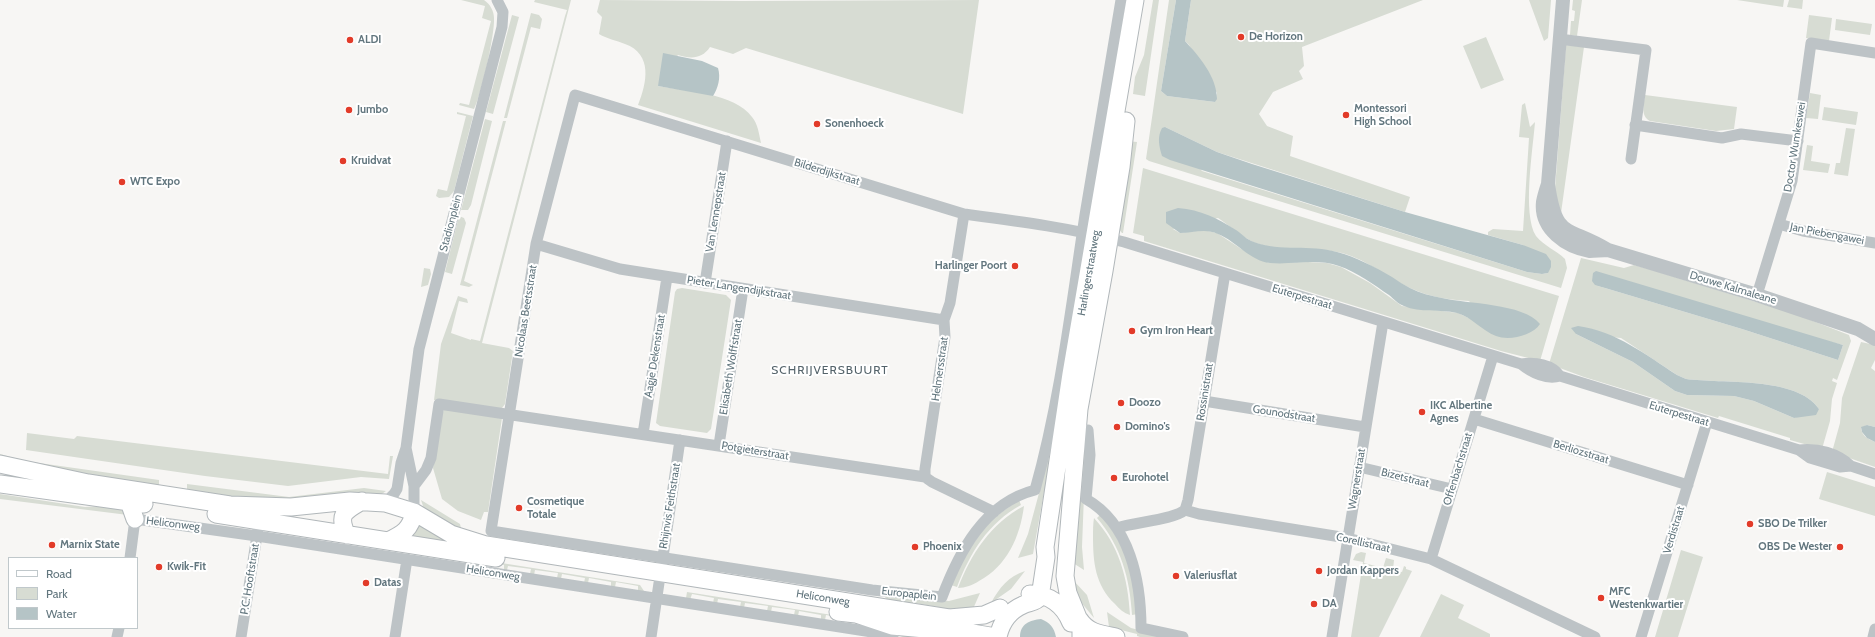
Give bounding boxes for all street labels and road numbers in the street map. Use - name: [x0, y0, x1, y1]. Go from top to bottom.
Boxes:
- street label: Doctor Wumkeswei: [1781, 101, 1809, 193]
- street label: Bilderdijkstraat: [793, 156, 861, 188]
- street label: Van Lennepstraat: [703, 171, 729, 253]
- street label: Stadionplein: [437, 193, 465, 253]
- street label: Jan Piebengawei: [1789, 220, 1865, 248]
- street label: Harlingerstraatweg: [1075, 229, 1103, 317]
- street label: Nicolaas Beetsstraat: [512, 264, 540, 358]
- street label: Douwe Kalmaleane: [1688, 269, 1778, 307]
- street label: Pieter Langendijkstraat: [686, 273, 792, 303]
- street label: Euterpestraat: [1270, 282, 1334, 312]
- street label: Aagje Dekenstraat: [642, 313, 668, 399]
- street label: Elisabeth Wolffstraat: [717, 318, 745, 416]
- street label: Helmersstraat: [929, 336, 951, 402]
- street label: Rossinistraat: [1194, 362, 1216, 422]
- street label: Euterpestraat: [1647, 399, 1711, 429]
- street label: Gounodstraat: [1252, 403, 1316, 425]
- street label: Offenbachstraat: [1441, 431, 1475, 507]
- street label: Berliozstraat: [1552, 437, 1610, 467]
- street label: Potgieterstraat: [720, 439, 790, 463]
- street label: Wagnerstraat: [1346, 447, 1368, 511]
- street label: Rhijnvis Feithstraat: [657, 462, 683, 550]
- street label: Bizetstraat: [1380, 466, 1430, 490]
- street label: Verdistraat: [1660, 505, 1688, 555]
- street label: Heliconweg: [145, 514, 201, 534]
- street label: Corellistraat: [1335, 530, 1391, 556]
- street label: P.C. Hooftstraat: [238, 542, 262, 616]
- street label: Heliconweg: [465, 562, 521, 584]
- street label: Europaplein: [881, 585, 937, 603]
- street label: Heliconweg: [795, 587, 851, 609]

